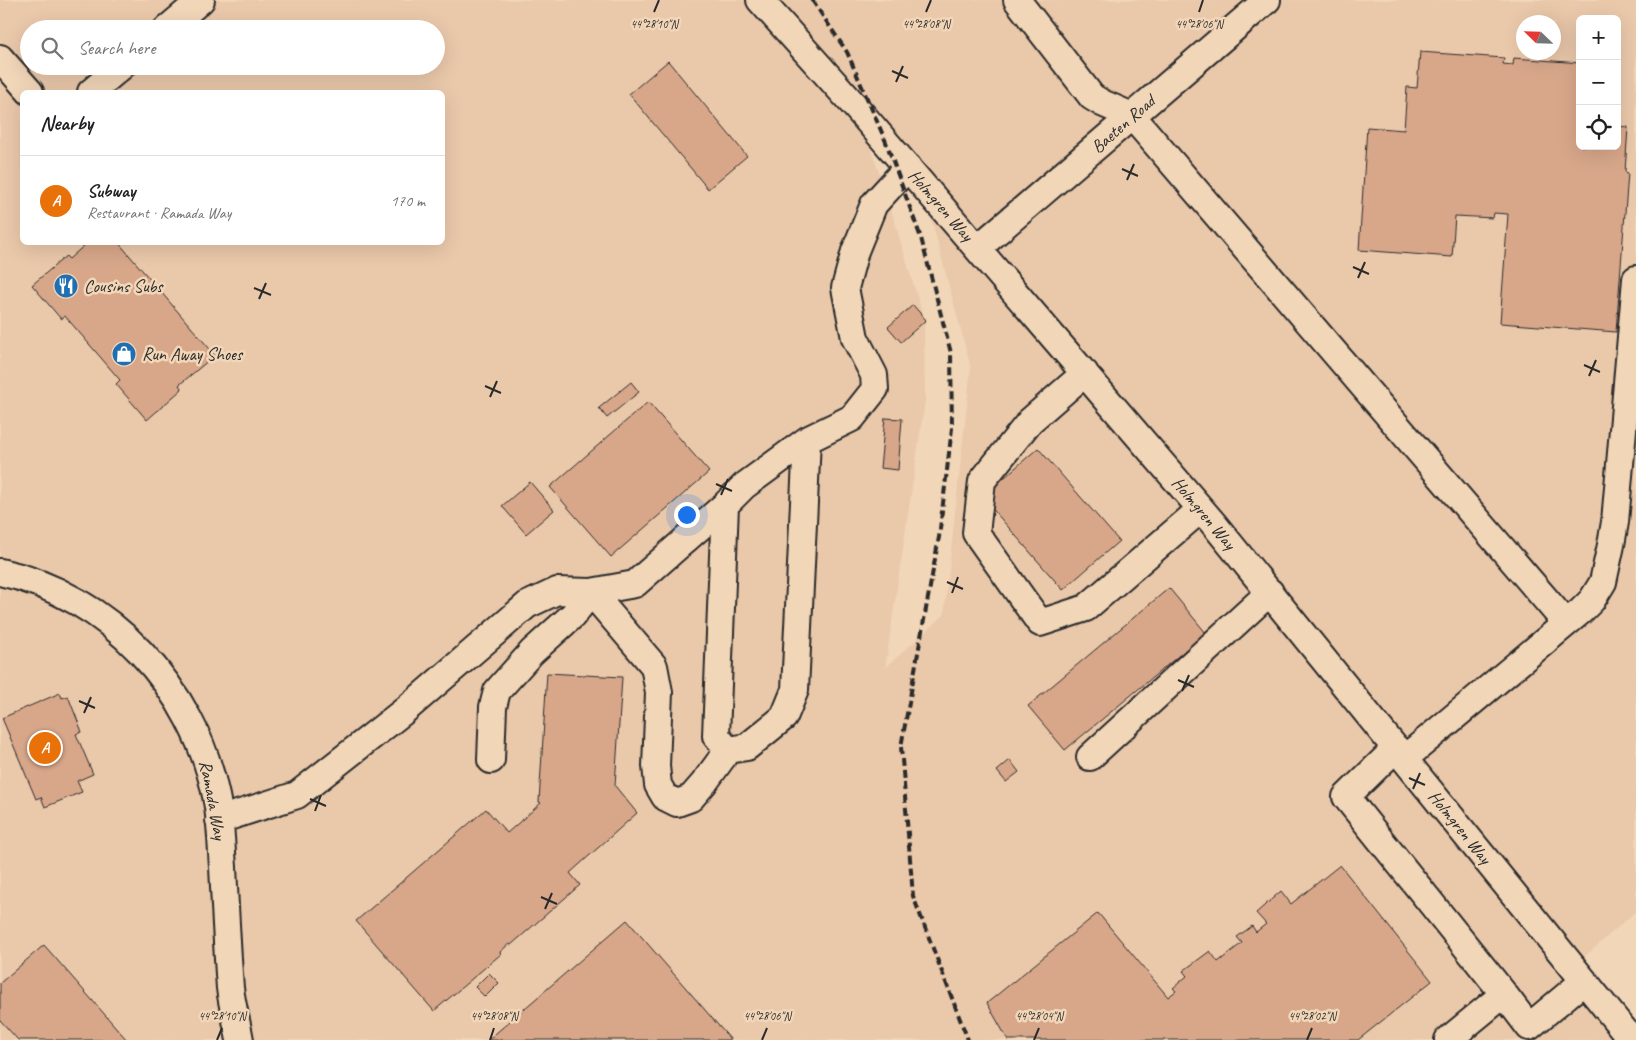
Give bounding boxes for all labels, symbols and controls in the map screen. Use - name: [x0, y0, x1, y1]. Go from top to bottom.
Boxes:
- north arrow: [1516, 15, 1561, 60]
- map controls: [1576, 15, 1621, 150]
- button: +: [1576, 15, 1621, 60]
- text: 44°28'10"N: [630, 16, 679, 32]
- text: 44°28'08"N: [902, 16, 951, 32]
- text: 44°28'06"N: [1175, 16, 1224, 32]
- search box: [20, 20, 445, 75]
- icon: search: [38, 34, 66, 62]
- text: Search here: [78, 36, 155, 60]
- button: −: [1576, 60, 1621, 105]
- street label: Baeten Road: [1087, 88, 1162, 158]
- button: locate: [1576, 105, 1621, 150]
- text: Nearby: [40, 110, 93, 136]
- street label: Holmgren Way: [904, 164, 979, 247]
- text: Subway: [87, 179, 135, 203]
- text: A: [52, 191, 60, 211]
- text: 170 m: [391, 191, 425, 211]
- text: Restaurant · Ramada Way: [87, 203, 231, 223]
- restaurant icon: Cousins Subs: [53, 273, 79, 299]
- place label: Cousins Subs: [84, 275, 164, 297]
- shop icon: Run Away Shoes: [111, 341, 137, 367]
- place label: Run Away Shoes: [142, 343, 244, 365]
- street label: Holmgren Way: [1167, 472, 1242, 555]
- your location: [674, 502, 700, 528]
- pin: A: [29, 729, 61, 767]
- street label: Ramada Way: [195, 758, 232, 843]
- street label: Holmgren Way: [1424, 786, 1497, 870]
- text: 44°28'10"N: [198, 1008, 247, 1024]
- text: 44°28'08"N: [470, 1008, 519, 1024]
- text: 44°28'06"N: [743, 1008, 792, 1024]
- text: 44°28'04"N: [1015, 1008, 1064, 1024]
- text: 44°28'02"N: [1288, 1008, 1337, 1024]

